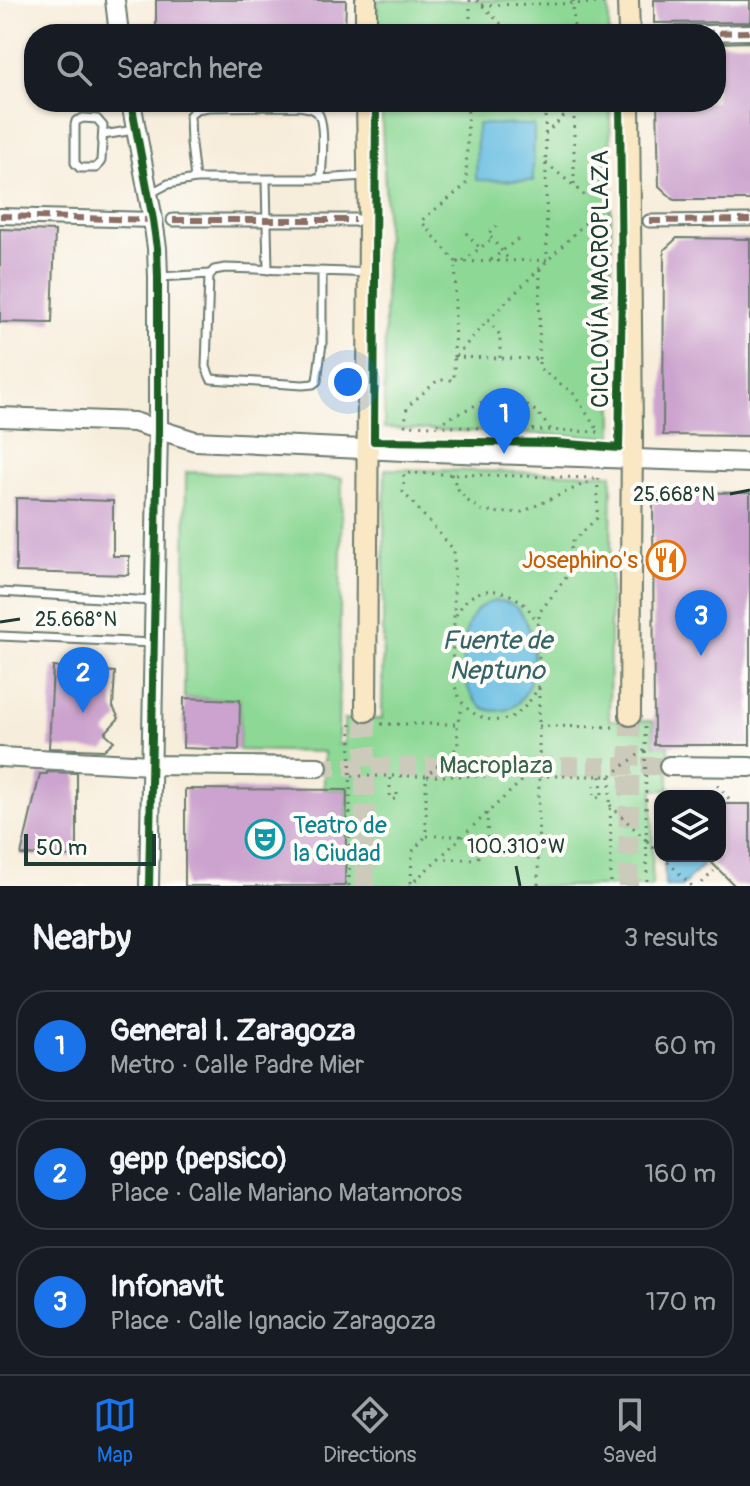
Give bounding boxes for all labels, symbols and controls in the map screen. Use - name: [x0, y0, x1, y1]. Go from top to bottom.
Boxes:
- search box: [24, 24, 726, 112]
- icon: search: [52, 46, 96, 90]
- text: Search here: [116, 50, 263, 87]
- street label: CICLOVÍA MACROPLAZA: [586, 150, 615, 408]
- your location: [328, 362, 368, 402]
- pin: 1: [478, 388, 530, 454]
- text: 25.668°N: [633, 482, 715, 507]
- restaurant icon: Josephino's: [645, 539, 687, 581]
- place label: Josephino's: [522, 546, 638, 575]
- pin: 3: [675, 590, 727, 656]
- text: 25.668°N: [35, 607, 117, 632]
- water label: Fuente de Neptuno: [442, 625, 554, 687]
- pin: 2: [57, 647, 109, 713]
- park label: Macroplaza: [439, 751, 553, 780]
- map controls: [654, 790, 726, 862]
- button: layers: [654, 790, 726, 862]
- place label: Teatro de la Ciudad: [293, 811, 387, 868]
- theatre icon: Teatro de la Ciudad: [244, 818, 286, 860]
- scale bar: [24, 830, 156, 866]
- text: 50 m: [36, 834, 87, 862]
- text: 100.310°W: [467, 834, 565, 859]
- text: Nearby: [32, 917, 131, 960]
- text: 3 results: [624, 922, 718, 954]
- text: General I. Zaragoza: [110, 1012, 356, 1049]
- text: 1: [55, 1030, 65, 1062]
- text: 60 m: [654, 1030, 716, 1062]
- text: Metro · Calle Padre Mier: [110, 1049, 364, 1081]
- text: gepp (pepsico): [110, 1140, 288, 1177]
- text: 2: [53, 1158, 67, 1190]
- text: 160 m: [644, 1158, 716, 1190]
- text: Place · Calle Mariano Matamoros: [110, 1177, 462, 1209]
- text: Infonavit: [110, 1268, 224, 1305]
- text: 3: [53, 1286, 67, 1318]
- text: 170 m: [646, 1286, 716, 1318]
- text: Place · Calle Ignacio Zaragoza: [110, 1305, 436, 1337]
- tab: Map: [93, 1393, 137, 1469]
- tab: Directions: [323, 1393, 416, 1469]
- tab: Saved: [602, 1393, 657, 1469]

